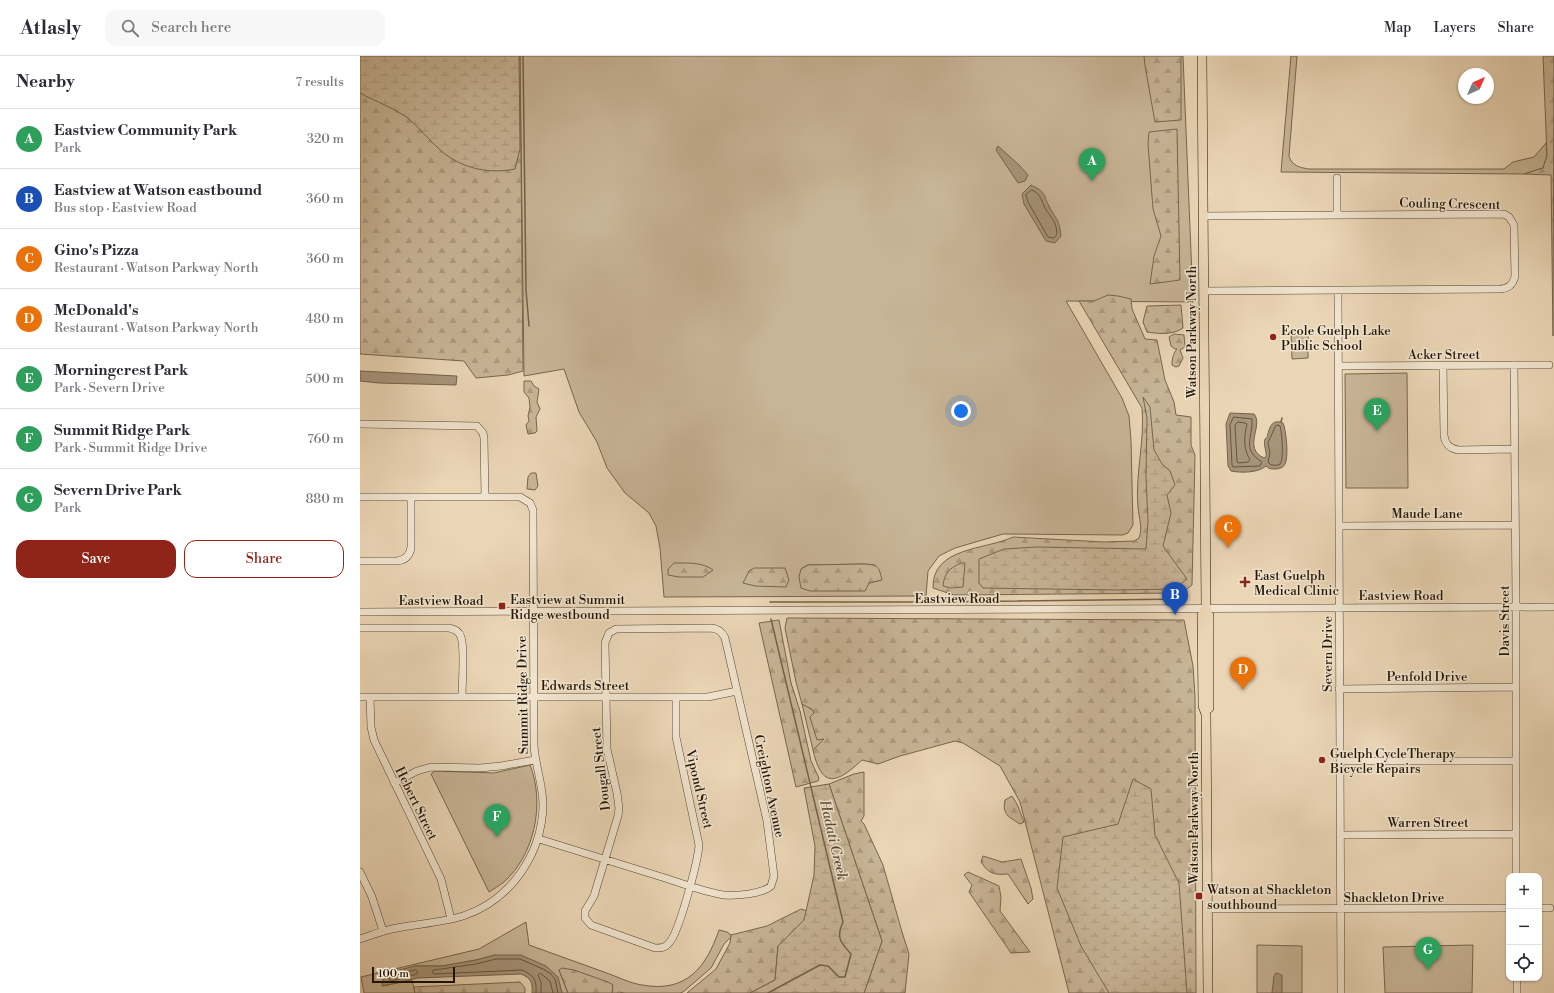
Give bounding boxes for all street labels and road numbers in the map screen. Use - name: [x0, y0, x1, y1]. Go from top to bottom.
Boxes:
- street label: Couling Crescent: [1399, 195, 1501, 213]
- street label: Watson Parkway North: [1184, 266, 1200, 399]
- street label: Acker Street: [1407, 347, 1480, 363]
- street label: Maude Lane: [1391, 506, 1463, 522]
- street label: Davis Street: [1497, 585, 1513, 657]
- street label: Eastview Road: [1358, 588, 1444, 604]
- street label: Eastview Road: [914, 591, 1000, 607]
- street label: Eastview Road: [398, 593, 484, 609]
- street label: Severn Drive: [1320, 615, 1336, 692]
- street label: Summit Ridge Drive: [514, 635, 532, 754]
- street label: Penfold Drive: [1386, 669, 1468, 685]
- street label: Edwards Street: [541, 678, 630, 694]
- street label: Dougall Street: [588, 726, 614, 811]
- street label: Creighton Avenue: [750, 733, 788, 840]
- street label: Vipond Street: [682, 747, 716, 831]
- street label: Watson Parkway North: [1186, 752, 1202, 885]
- street label: Hebert Street: [391, 764, 441, 843]
- street label: Warren Street: [1386, 815, 1469, 831]
- street label: Shackleton Drive: [1344, 890, 1445, 906]

